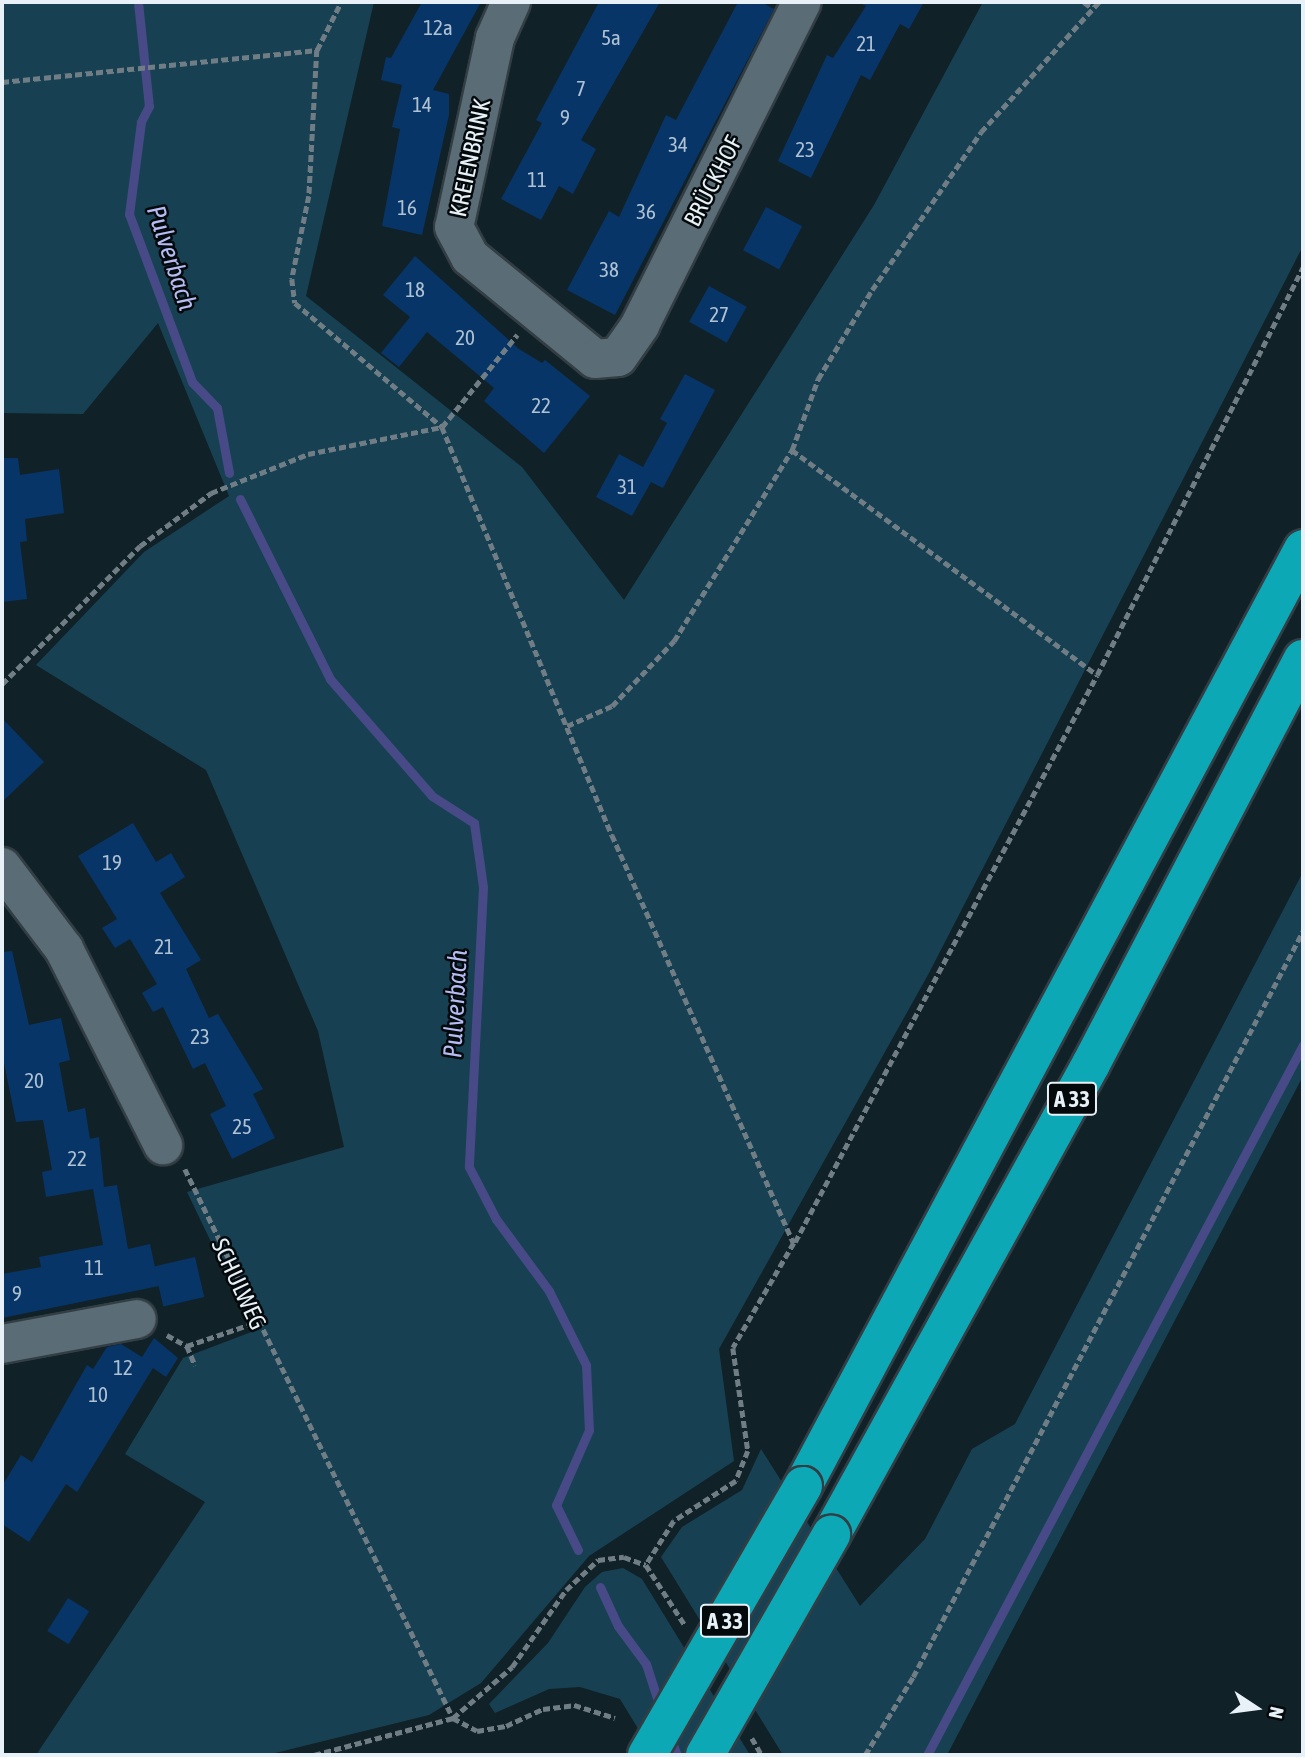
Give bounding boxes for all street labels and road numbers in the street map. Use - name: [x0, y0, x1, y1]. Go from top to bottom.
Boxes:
- street label: KREIENBRINK: [443, 96, 497, 220]
- street label: BRÜCKHOF: [678, 131, 748, 231]
- road number: A 33: [1046, 1080, 1098, 1118]
- street label: SCHULWEG: [205, 1234, 273, 1334]
- road number: A 33: [699, 1602, 751, 1640]

